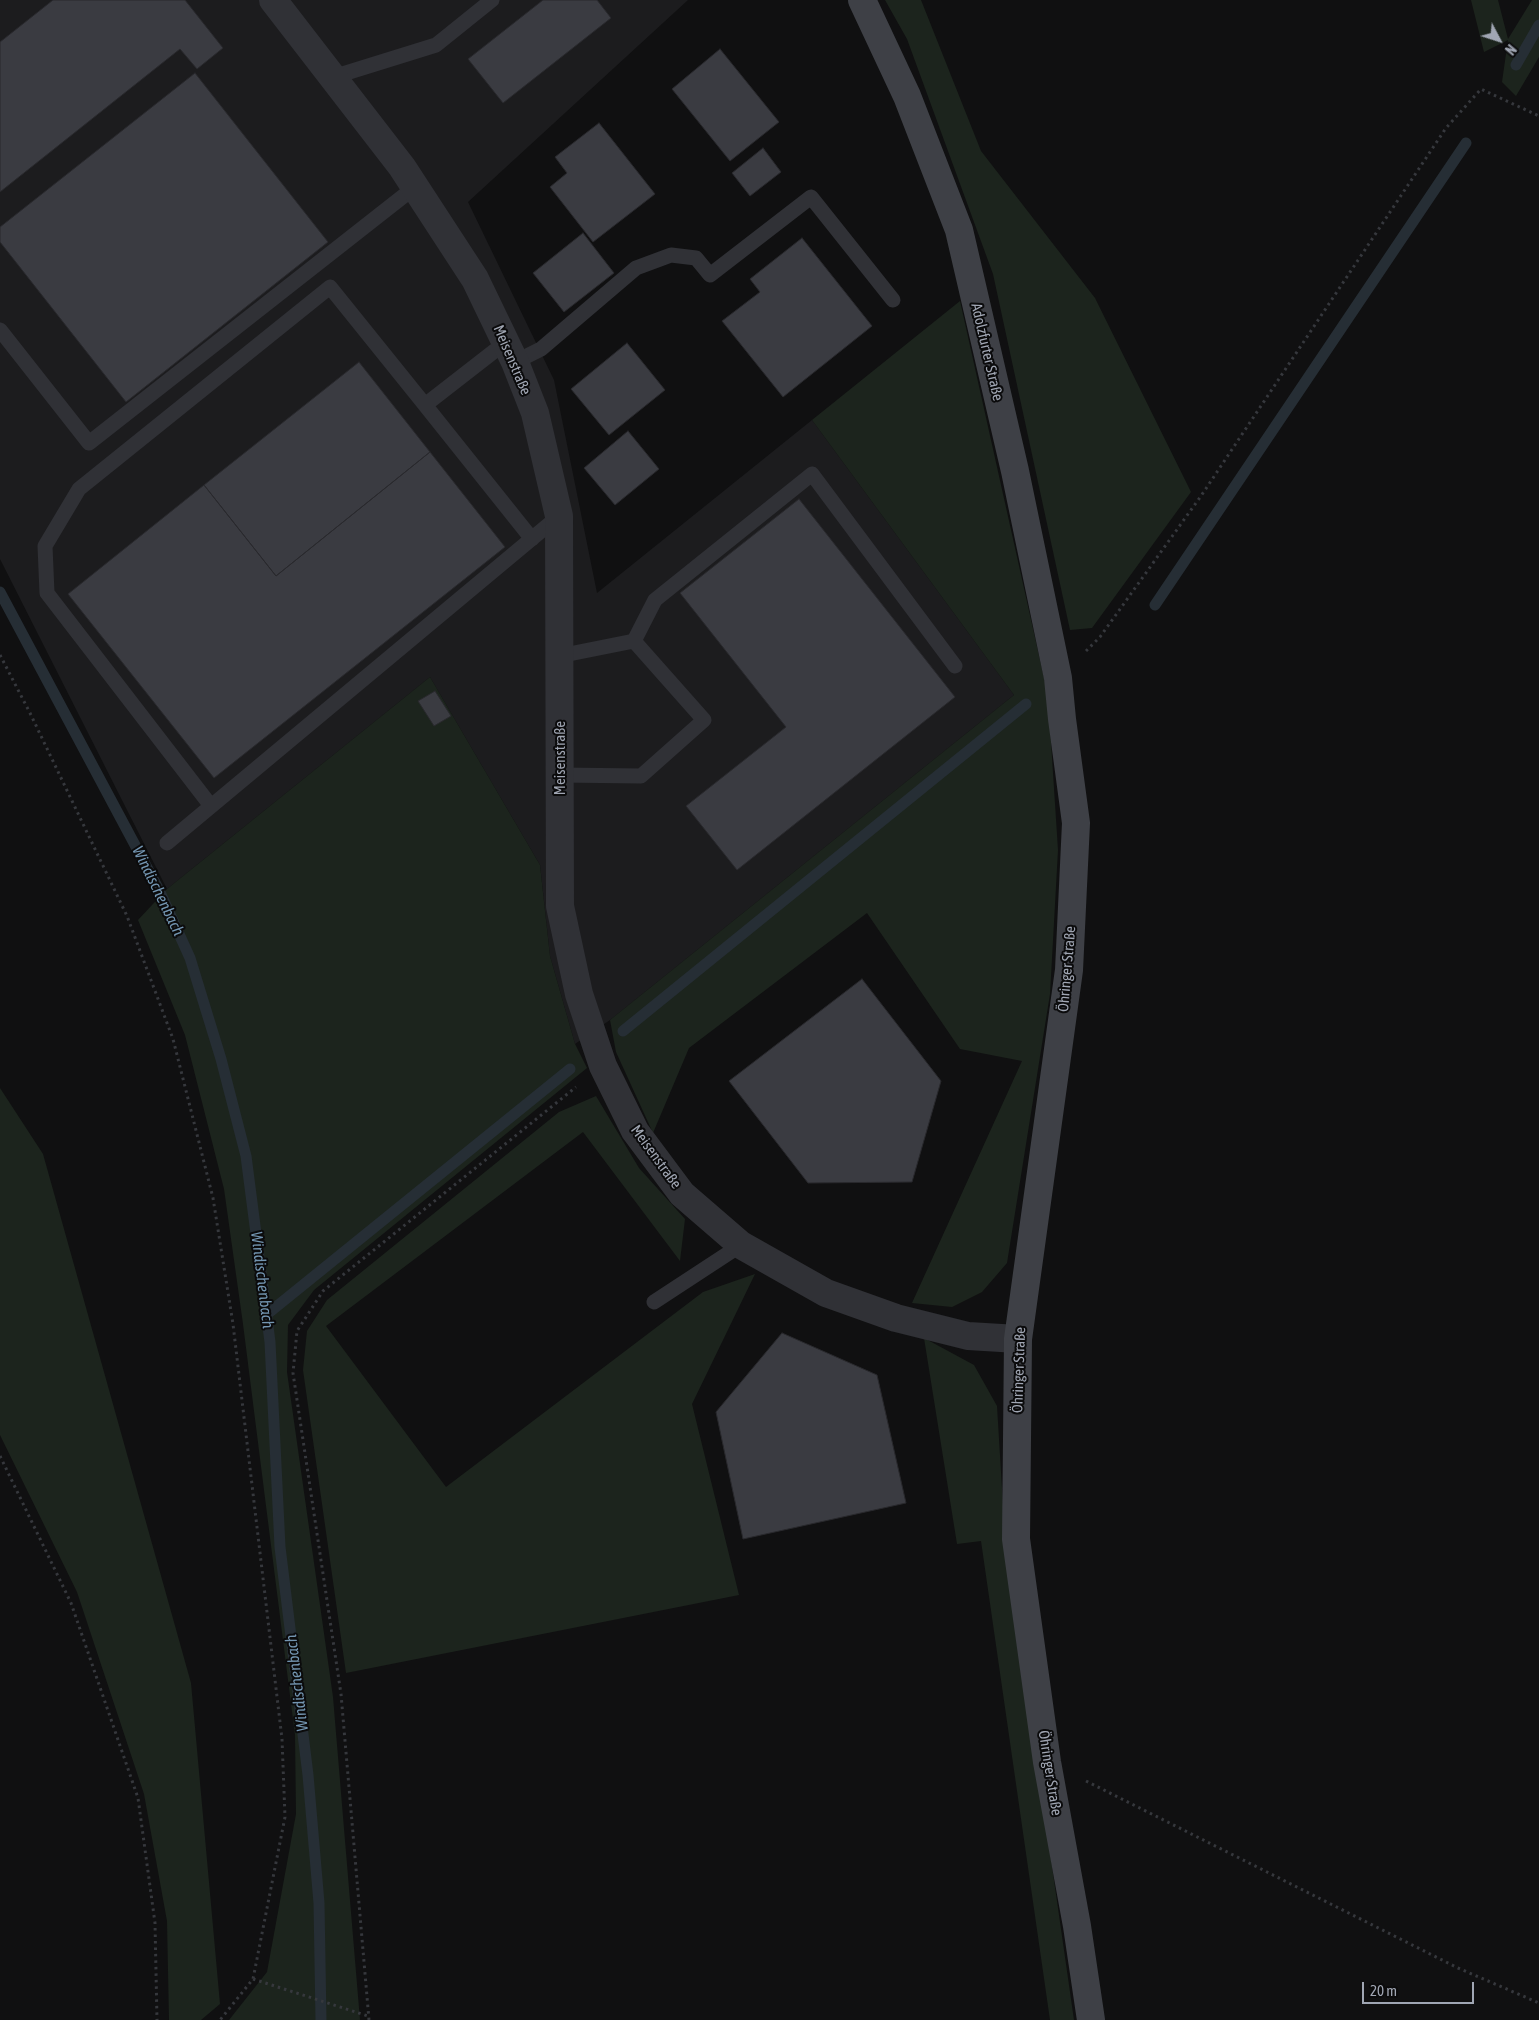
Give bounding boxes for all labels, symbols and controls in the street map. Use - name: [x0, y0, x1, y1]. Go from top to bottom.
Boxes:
- north arrow: [1474, 15, 1524, 65]
- text: N: [1502, 41, 1519, 58]
- street label: Adolzfurter Straße: [967, 301, 1007, 403]
- street label: Meisenstraße: [489, 322, 535, 398]
- street label: Meisenstraße: [551, 721, 569, 795]
- water label: Windischenbach: [128, 843, 188, 939]
- street label: Öhringer Straße: [1054, 925, 1080, 1013]
- street label: Meisenstraße: [627, 1122, 685, 1192]
- water label: Windischenbach: [247, 1231, 277, 1329]
- street label: Öhringer Straße: [1009, 1327, 1029, 1413]
- water label: Windischenbach: [282, 1634, 312, 1732]
- street label: Öhringer Straße: [1034, 1729, 1066, 1817]
- scale bar: [1364, 1972, 1476, 2004]
- text: 20 m: [1370, 1982, 1397, 1999]

